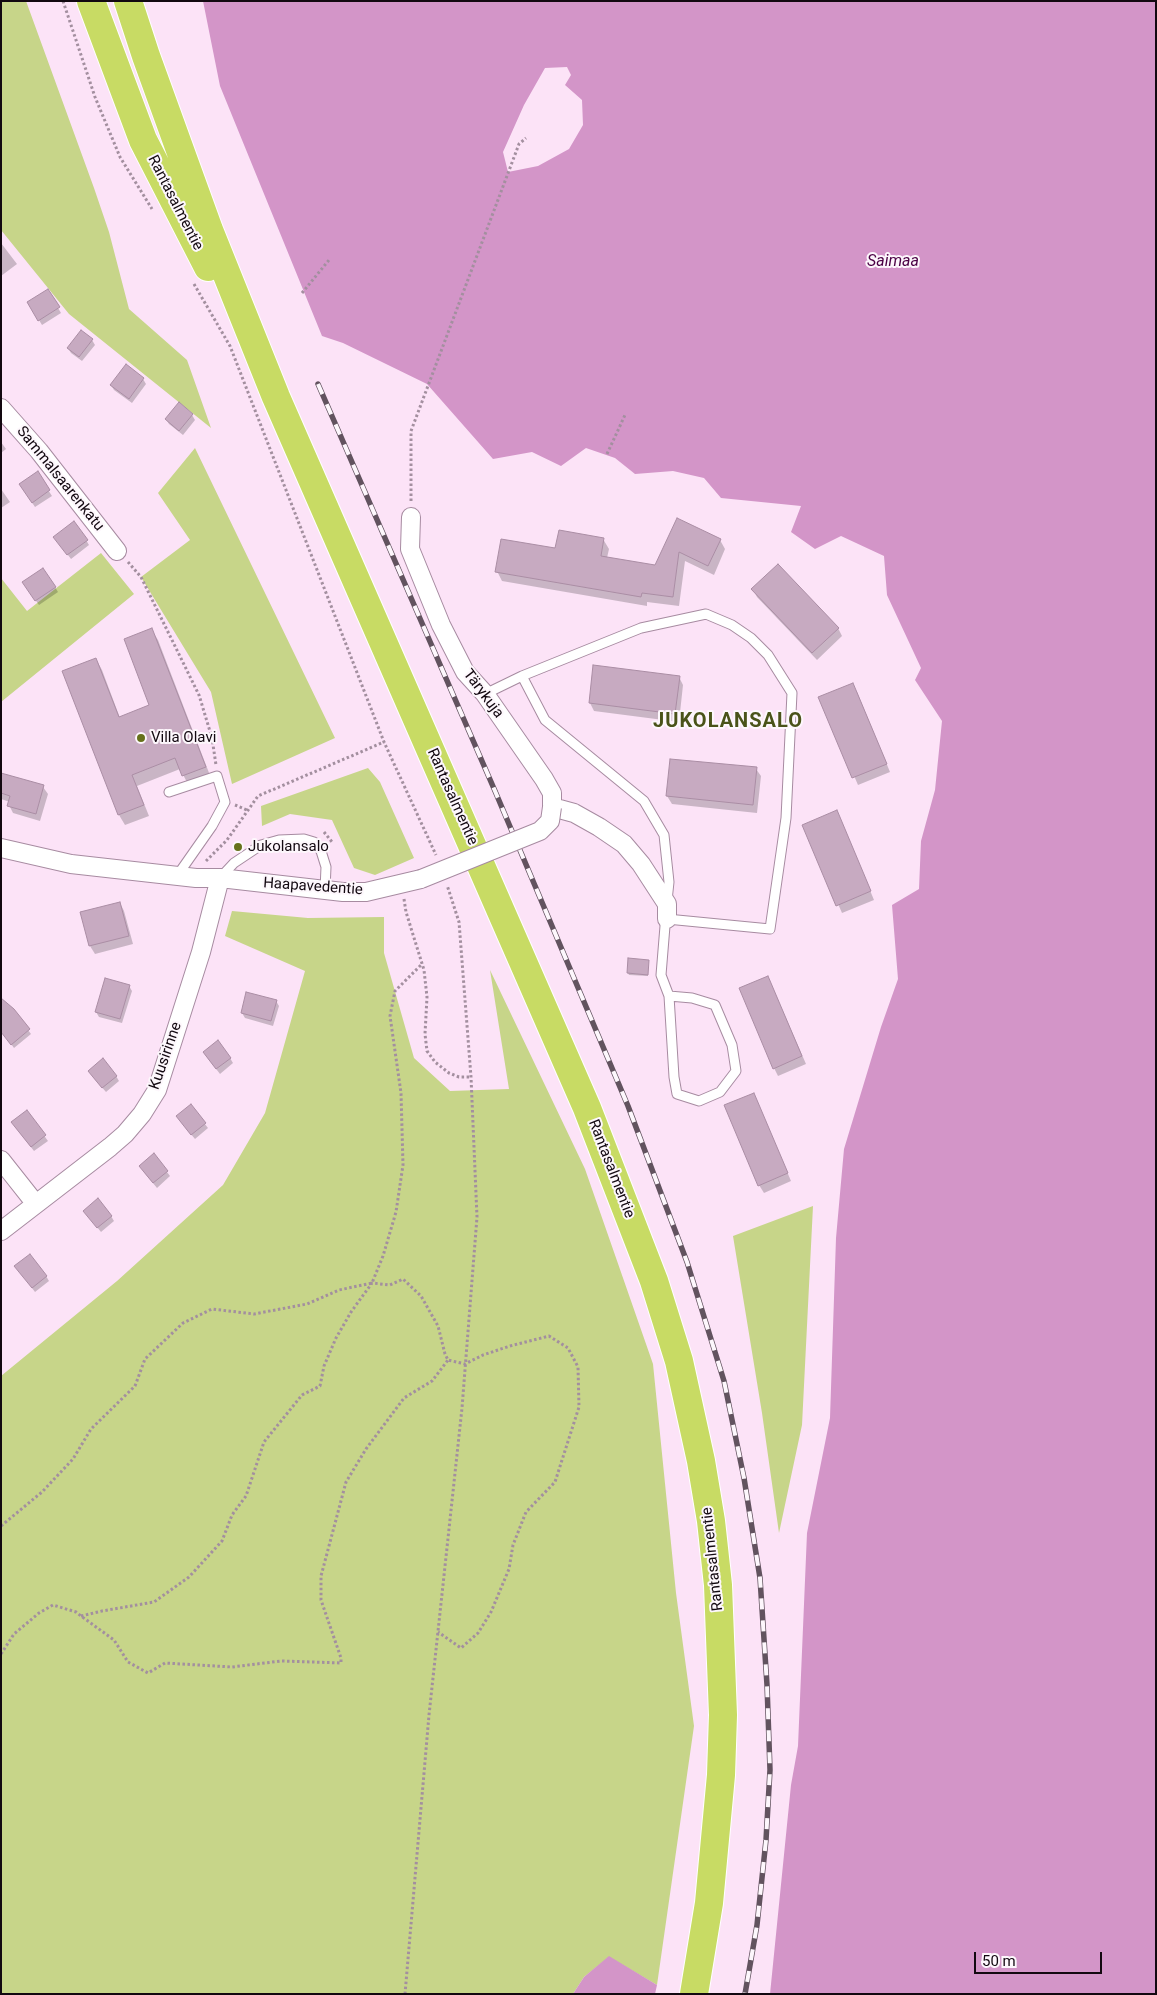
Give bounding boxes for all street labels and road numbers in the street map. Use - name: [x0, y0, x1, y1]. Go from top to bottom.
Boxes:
- street label: Rantasalmentie: [143, 152, 207, 254]
- street label: Sammalsaarenkatu: [12, 423, 108, 535]
- street label: Tärykuja: [459, 666, 507, 722]
- street label: Rantasalmentie: [423, 746, 481, 848]
- street label: Haapavedentie: [263, 875, 363, 899]
- street label: Kuusirinne: [146, 1020, 186, 1092]
- street label: Rantasalmentie: [584, 1117, 638, 1221]
- street label: Rantasalmentie: [699, 1506, 727, 1612]

